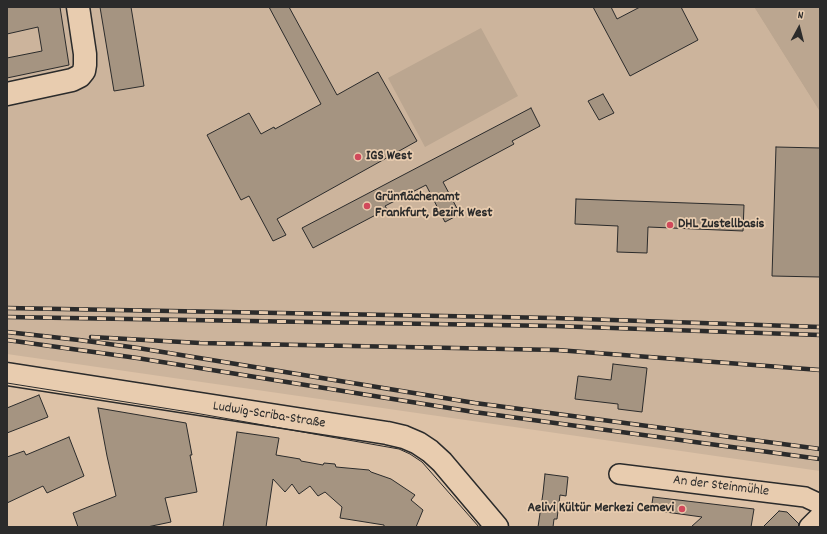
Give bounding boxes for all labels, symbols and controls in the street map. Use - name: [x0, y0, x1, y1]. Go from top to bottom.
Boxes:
- north arrow: [779, 8, 819, 48]
- text: N: [797, 8, 804, 24]
- place label: IGS West: [366, 149, 412, 165]
- marker: IGS West: [353, 152, 363, 162]
- place label: Grünflächenamt Frankfurt, Bezirk West: [375, 190, 492, 222]
- marker: Grünflächenamt Frankfurt, Bezirk West: [362, 201, 372, 211]
- place label: DHL Zustellbasis: [678, 217, 764, 233]
- marker: DHL Zustellbasis: [665, 220, 675, 230]
- street label: Ludwig-Scriba-Straße: [212, 399, 326, 433]
- street label: An der Steinmühle: [672, 473, 770, 501]
- place label: Aelivi Kültür Merkezi Cemevi: [527, 501, 674, 517]
- marker: Aelivi Kültür Merkezi Cemevi: [677, 504, 687, 514]

